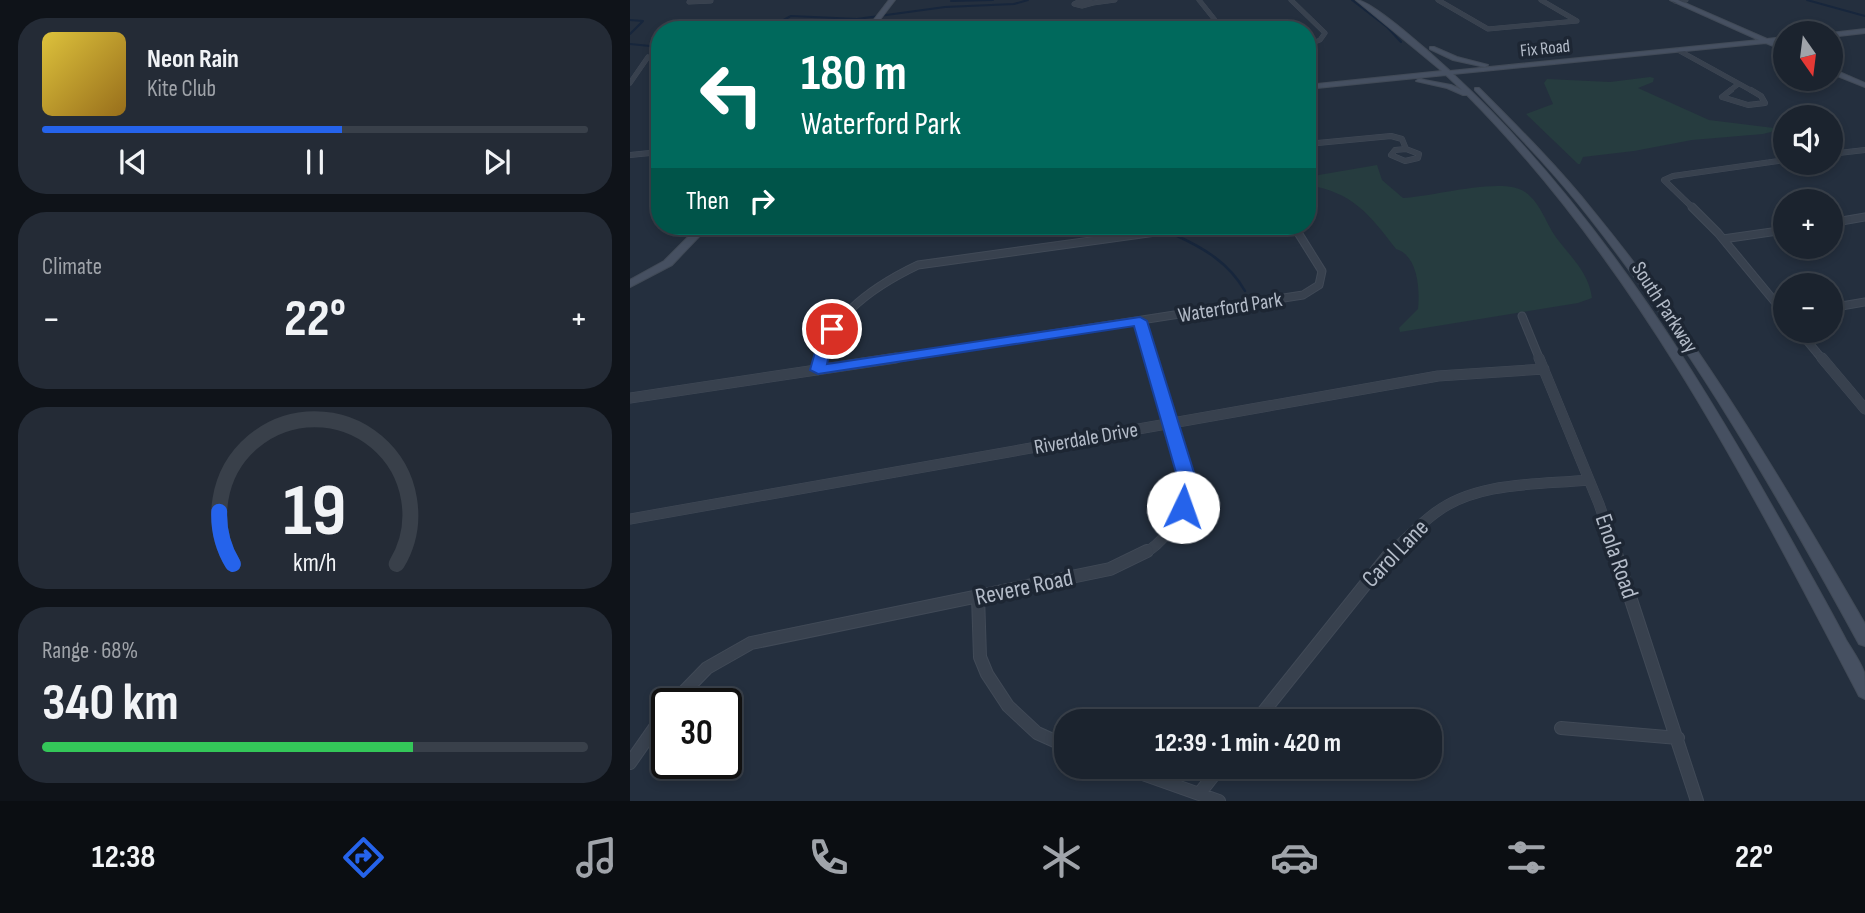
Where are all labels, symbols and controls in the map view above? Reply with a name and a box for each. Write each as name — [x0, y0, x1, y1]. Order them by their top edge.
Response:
north arrow — [1773, 21, 1843, 91]
map controls — [1773, 21, 1843, 343]
street label: Fix Road — [1519, 35, 1571, 62]
text: Neon Rain — [147, 44, 239, 75]
text: 180 m — [801, 45, 907, 104]
icon: left — [686, 49, 777, 140]
text: Kite Club — [147, 75, 216, 103]
text: Waterford Park — [801, 105, 961, 144]
button: sound — [1773, 105, 1843, 175]
icon: previous — [114, 143, 152, 181]
icon: pause — [296, 143, 334, 181]
icon: next — [478, 143, 516, 181]
icon: right — [743, 182, 781, 220]
text: Then — [686, 186, 729, 217]
button: + — [1773, 189, 1843, 259]
text: Climate — [42, 253, 102, 281]
street label: South Parkway — [1626, 257, 1703, 357]
button: − — [1773, 273, 1843, 343]
street label: Waterford Park — [1176, 287, 1284, 328]
text: 22° — [284, 288, 346, 351]
text: − — [42, 297, 61, 342]
text: + — [569, 297, 588, 342]
pin — [802, 299, 862, 359]
icon: arrive — [813, 310, 851, 348]
street label: Riverdale Drive — [1032, 417, 1140, 460]
text: 19 — [283, 468, 347, 556]
position arrow — [1146, 470, 1220, 544]
street label: Enola Road — [1589, 510, 1645, 602]
street label: Carol Lane — [1356, 513, 1435, 593]
text: km/h — [293, 547, 337, 578]
street label: Revere Road — [973, 563, 1076, 612]
text: Range · 68% — [42, 637, 138, 665]
text: 340 km — [42, 672, 179, 735]
speed limit sign: 30 — [651, 688, 742, 779]
text: 12:39 · 1 min · 420 m — [1155, 728, 1341, 759]
icon: directions — [339, 833, 388, 882]
icon: music — [572, 833, 621, 882]
icon: phone — [804, 833, 853, 882]
icon: climate — [1037, 833, 1086, 882]
icon: car — [1270, 833, 1319, 882]
icon: filters — [1502, 833, 1551, 882]
text: 12:38 — [92, 838, 155, 877]
text: 22° — [1735, 838, 1773, 877]

